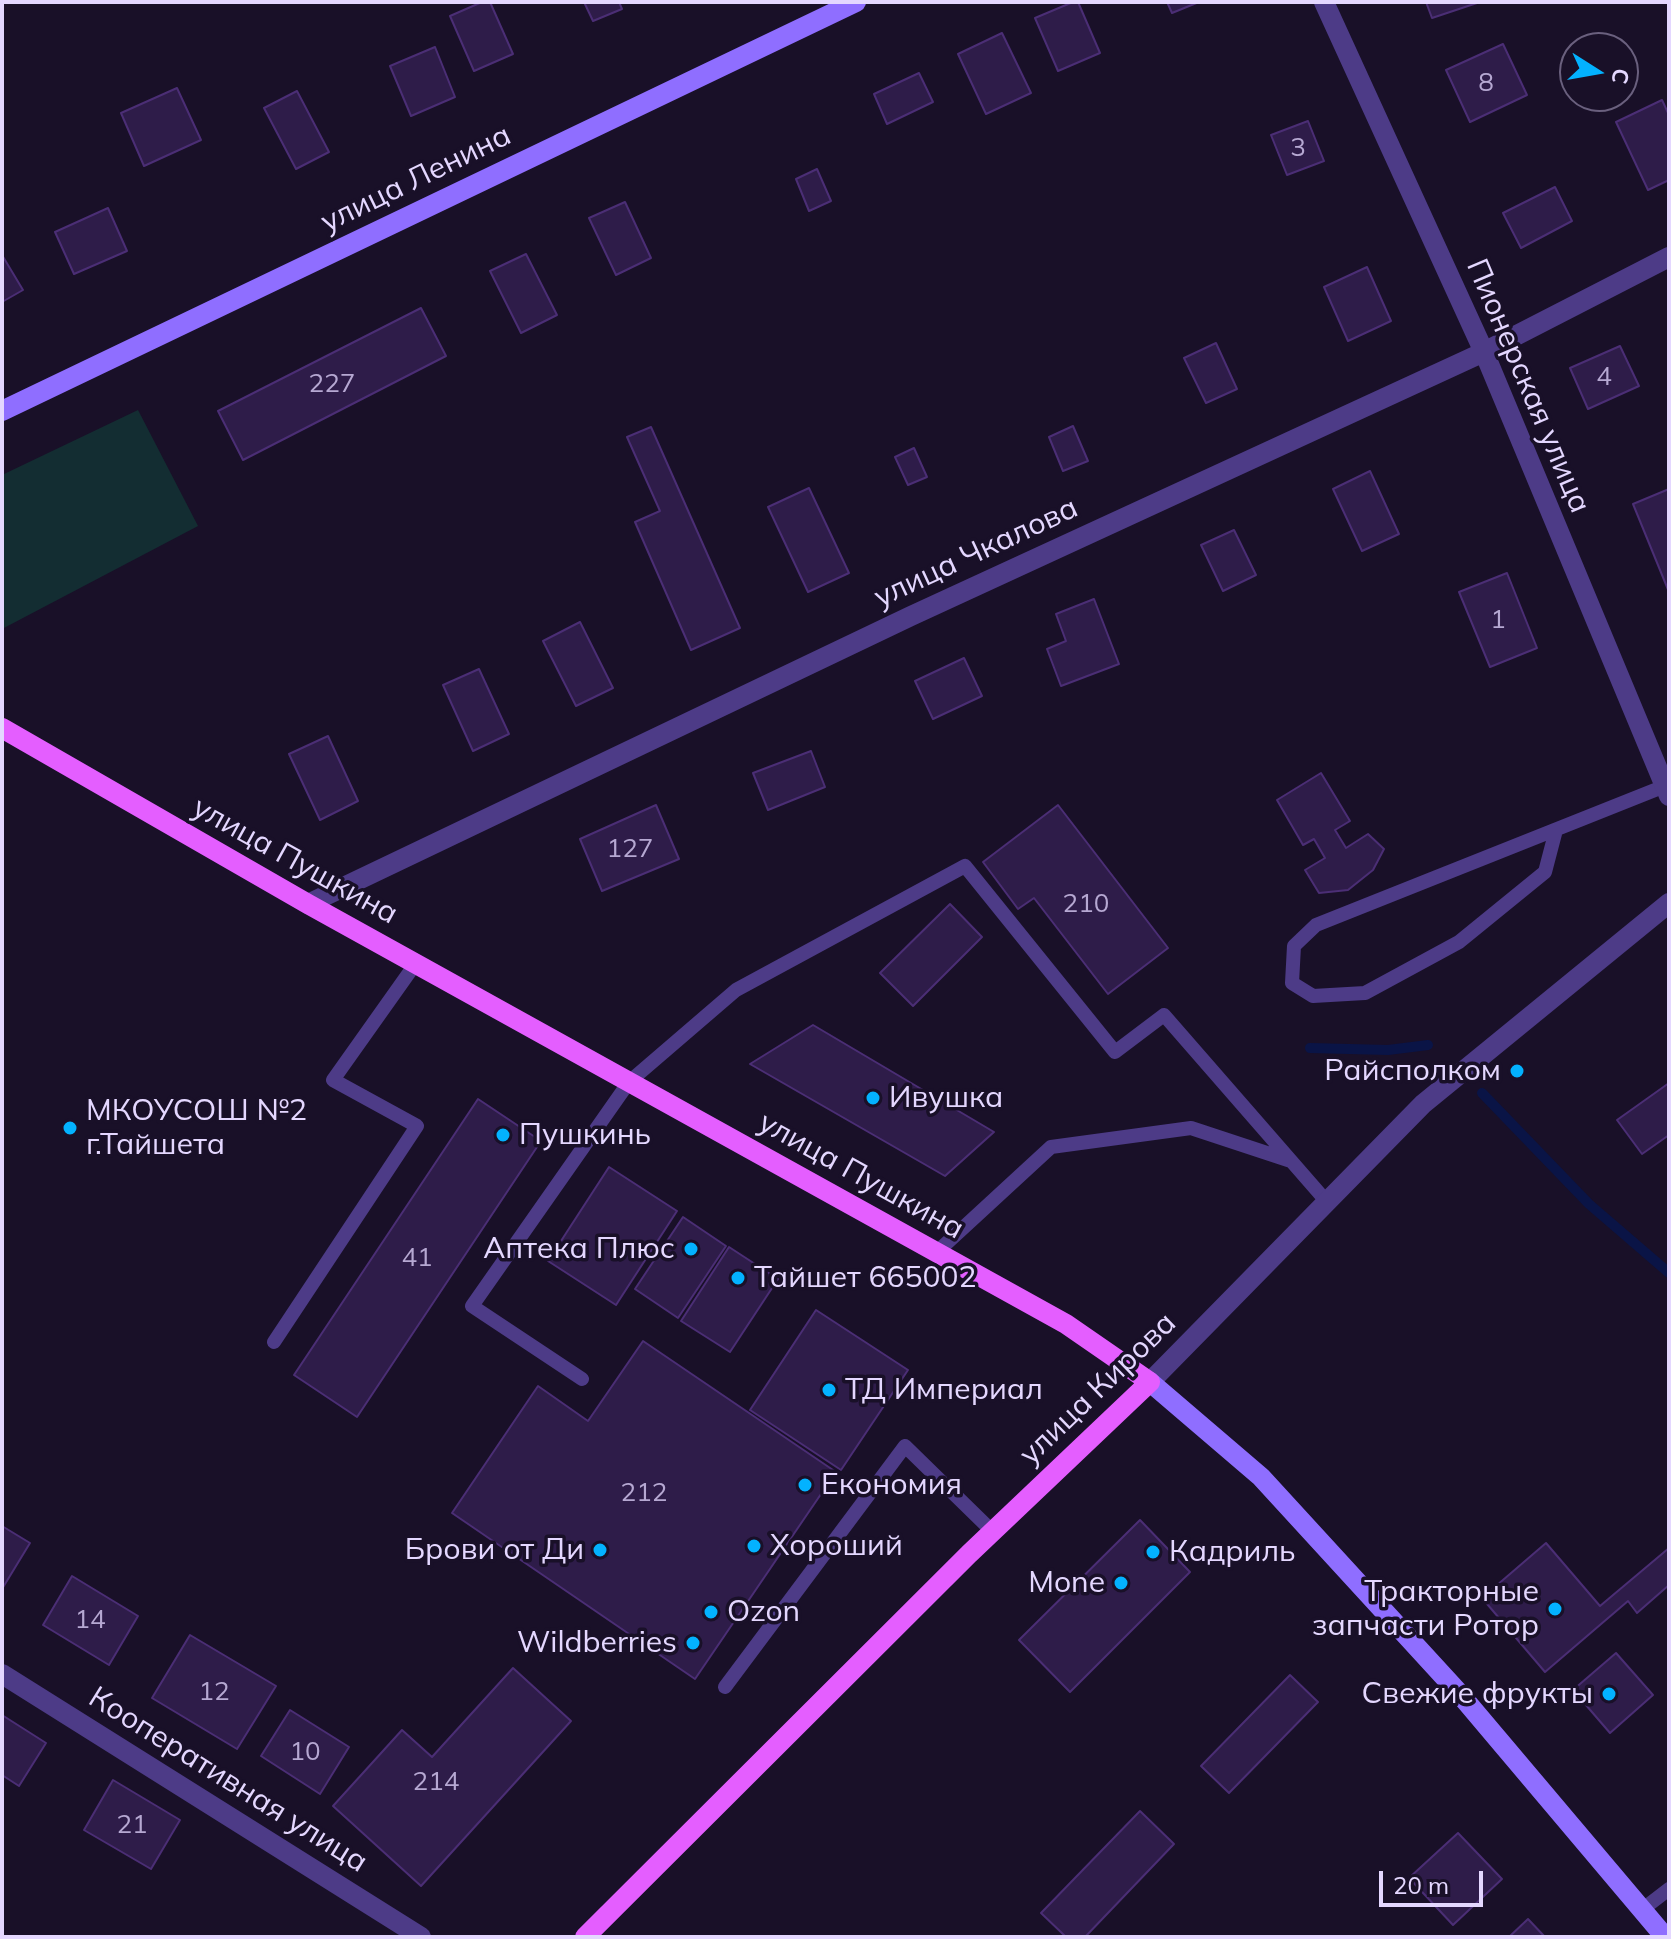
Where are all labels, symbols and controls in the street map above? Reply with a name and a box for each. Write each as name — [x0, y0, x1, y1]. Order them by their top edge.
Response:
north arrow — [1559, 32, 1639, 112]
text: С — [1605, 66, 1636, 86]
house number: 8 — [1478, 67, 1494, 99]
street label: улица Ленина — [315, 118, 517, 240]
house number: 3 — [1290, 132, 1306, 164]
street label: Пионерская улица — [1458, 254, 1598, 518]
house number: 4 — [1596, 361, 1612, 393]
house number: 227 — [309, 368, 355, 400]
street label: улица Чкалова — [868, 490, 1084, 616]
house number: 1 — [1490, 604, 1506, 636]
street label: улица Пушкина — [186, 790, 404, 932]
house number: 127 — [607, 833, 653, 865]
house number: 210 — [1063, 888, 1109, 920]
place label: Райсполком — [1324, 1053, 1501, 1089]
marker: Райсполком — [1508, 1062, 1526, 1080]
place label: Ивушка — [889, 1080, 1003, 1116]
marker: Ивушка — [864, 1089, 882, 1107]
place label: МКОУСОШ №2 г.Тайшета — [86, 1093, 307, 1164]
street label: улица Пушкина — [752, 1105, 970, 1247]
place label: Пушкинь — [519, 1117, 651, 1153]
marker: МКОУСОШ №2 г.Тайшета — [61, 1119, 79, 1137]
marker: Пушкинь — [494, 1126, 512, 1144]
place label: Аптека Плюс — [483, 1231, 675, 1267]
marker: Аптека Плюс — [682, 1240, 700, 1258]
house number: 41 — [401, 1242, 433, 1274]
place label: Тайшет 665002 — [754, 1260, 977, 1296]
marker: Тайшет 665002 — [729, 1269, 747, 1287]
street label: улица Кирова — [1012, 1305, 1184, 1473]
place label: ТД Империал — [845, 1372, 1043, 1408]
marker: ТД Империал — [820, 1381, 838, 1399]
place label: Економия — [821, 1467, 962, 1503]
marker: Економия — [796, 1476, 814, 1494]
house number: 212 — [621, 1477, 667, 1509]
place label: Хороший — [770, 1528, 903, 1564]
place label: Брови от Ди — [405, 1532, 584, 1568]
place label: Кадриль — [1169, 1534, 1295, 1570]
marker: Хороший — [745, 1537, 763, 1555]
marker: Брови от Ди — [591, 1541, 609, 1559]
marker: Кадриль — [1144, 1543, 1162, 1561]
place label: Mone — [1028, 1565, 1105, 1601]
marker: Mone — [1112, 1574, 1130, 1592]
place label: Тракторные запчасти Ротор — [1312, 1574, 1539, 1644]
place label: Ozon — [727, 1594, 800, 1630]
marker: Тракторные запчасти Ротор — [1546, 1600, 1564, 1618]
marker: Ozon — [702, 1603, 720, 1621]
house number: 14 — [74, 1604, 106, 1636]
place label: Wildberries — [517, 1625, 677, 1661]
marker: Wildberries — [684, 1634, 702, 1652]
house number: 12 — [198, 1676, 230, 1708]
place label: Свежие фрукты — [1362, 1676, 1593, 1712]
street label: Кооперативная улица — [82, 1680, 374, 1880]
marker: Свежие фрукты — [1600, 1685, 1618, 1703]
house number: 10 — [289, 1736, 321, 1768]
house number: 214 — [413, 1766, 459, 1798]
house number: 21 — [116, 1809, 148, 1841]
scale bar — [1383, 1855, 1487, 1905]
text: 20 m — [1393, 1870, 1449, 1900]

